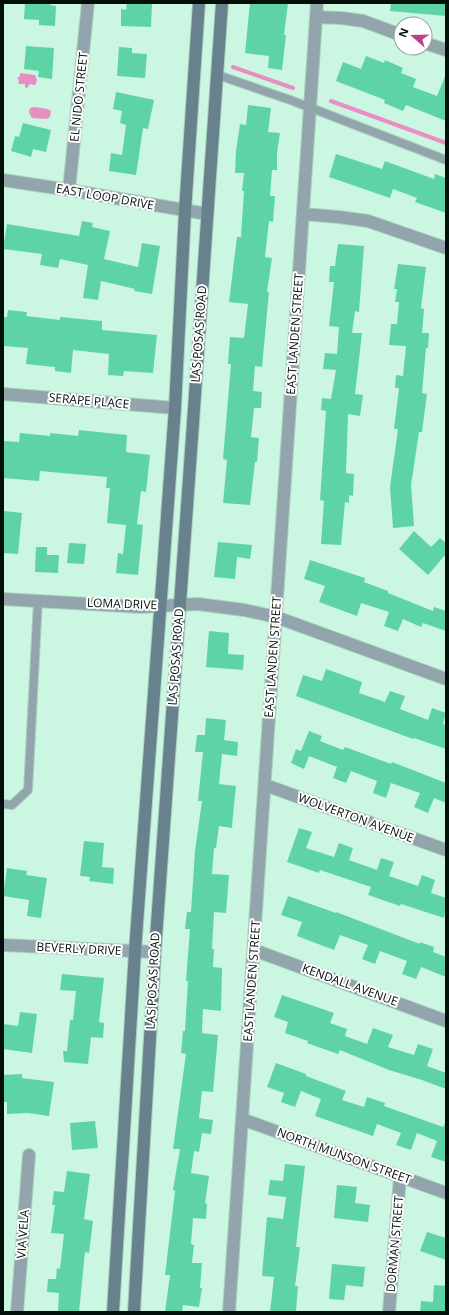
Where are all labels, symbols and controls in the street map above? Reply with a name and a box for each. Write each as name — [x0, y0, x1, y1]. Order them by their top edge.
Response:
north arrow — [393, 16, 433, 56]
text: N — [395, 26, 412, 39]
street label: EL NIDO STREET — [65, 51, 92, 143]
street label: EAST LOOP DRIVE — [55, 180, 155, 213]
street label: EAST LANDEN STREET — [282, 272, 307, 395]
street label: LAS POSAS ROAD — [187, 285, 210, 383]
street label: SERAPE PLACE — [48, 389, 130, 412]
street label: LOMA DRIVE — [87, 594, 157, 613]
street label: EAST LANDEN STREET — [260, 595, 285, 718]
street label: LAS POSAS ROAD — [164, 608, 187, 706]
street label: WOLVERTON AVENUE — [296, 789, 416, 846]
street label: EAST LANDEN STREET — [239, 919, 264, 1042]
street label: LAS POSAS ROAD — [141, 932, 164, 1030]
street label: BEVERLY DRIVE — [36, 938, 122, 959]
street label: KENDALL AVENUE — [300, 959, 400, 1010]
street label: NORTH MUNSON STREET — [275, 1123, 414, 1188]
street label: DORMAN STREET — [382, 1195, 407, 1293]
street label: VIA VELA — [12, 1209, 33, 1259]

